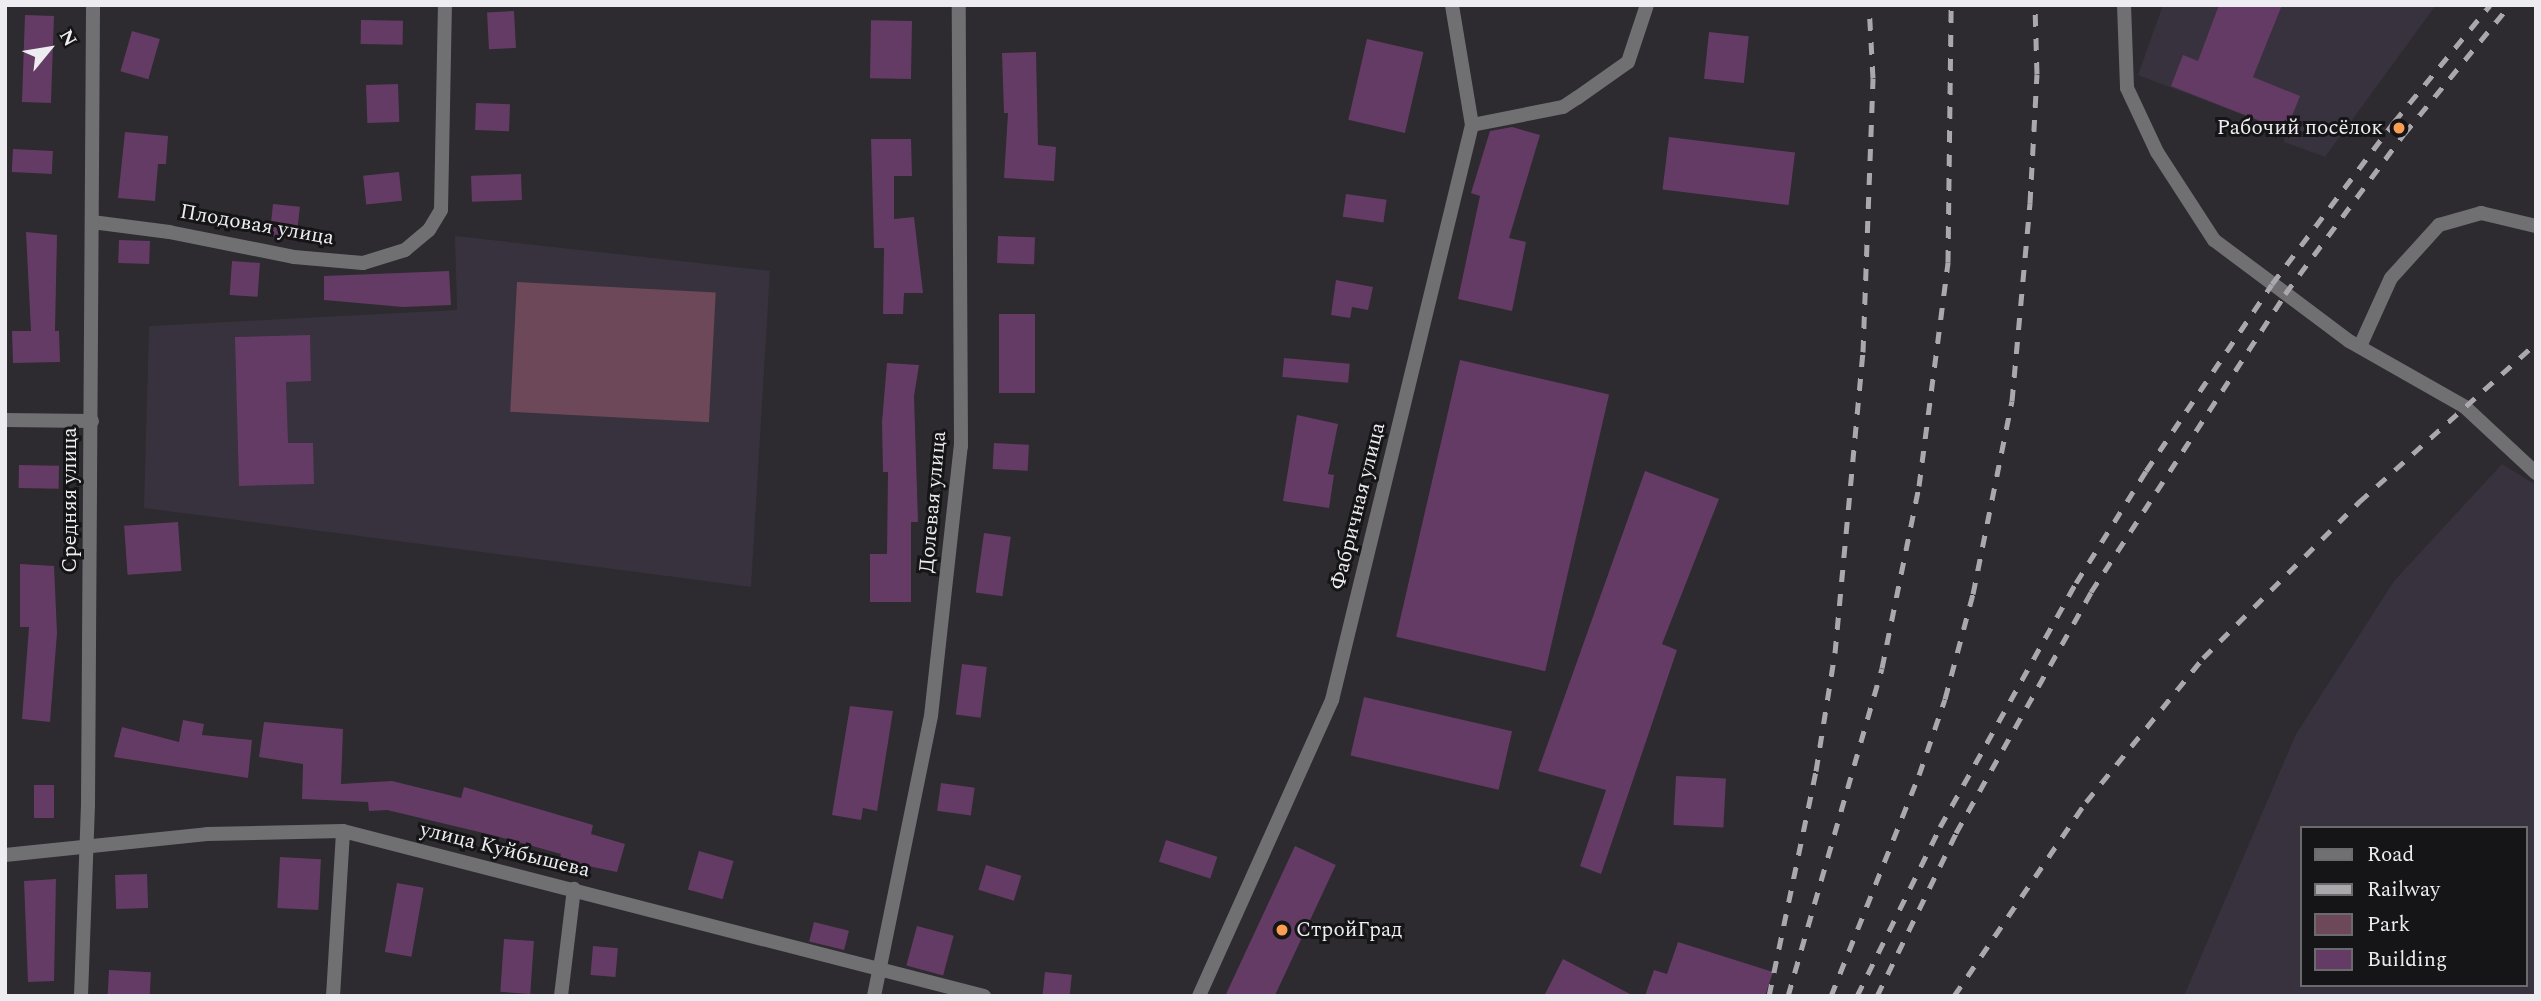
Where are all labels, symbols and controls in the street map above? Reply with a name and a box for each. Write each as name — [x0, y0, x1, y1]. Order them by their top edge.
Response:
north arrow — [14, 14, 84, 84]
text: N — [51, 24, 84, 52]
place label: Рабочий посёлок — [2217, 115, 2383, 141]
marker: Рабочий посёлок — [2389, 118, 2409, 138]
street label: Плодовая улица — [178, 199, 336, 251]
street label: Фабричная улица — [1325, 420, 1391, 592]
street label: Средняя улица — [57, 427, 83, 573]
street label: Долевая улица — [914, 430, 952, 574]
street label: улица Куйбышева — [417, 817, 593, 883]
legend — [2300, 826, 2527, 987]
text: Road — [2367, 839, 2414, 871]
text: Railway — [2367, 874, 2440, 906]
text: Park — [2367, 909, 2410, 941]
place label: СтройГрад — [1296, 917, 1403, 943]
marker: СтройГрад — [1274, 922, 1290, 938]
text: Building — [2367, 944, 2447, 976]

